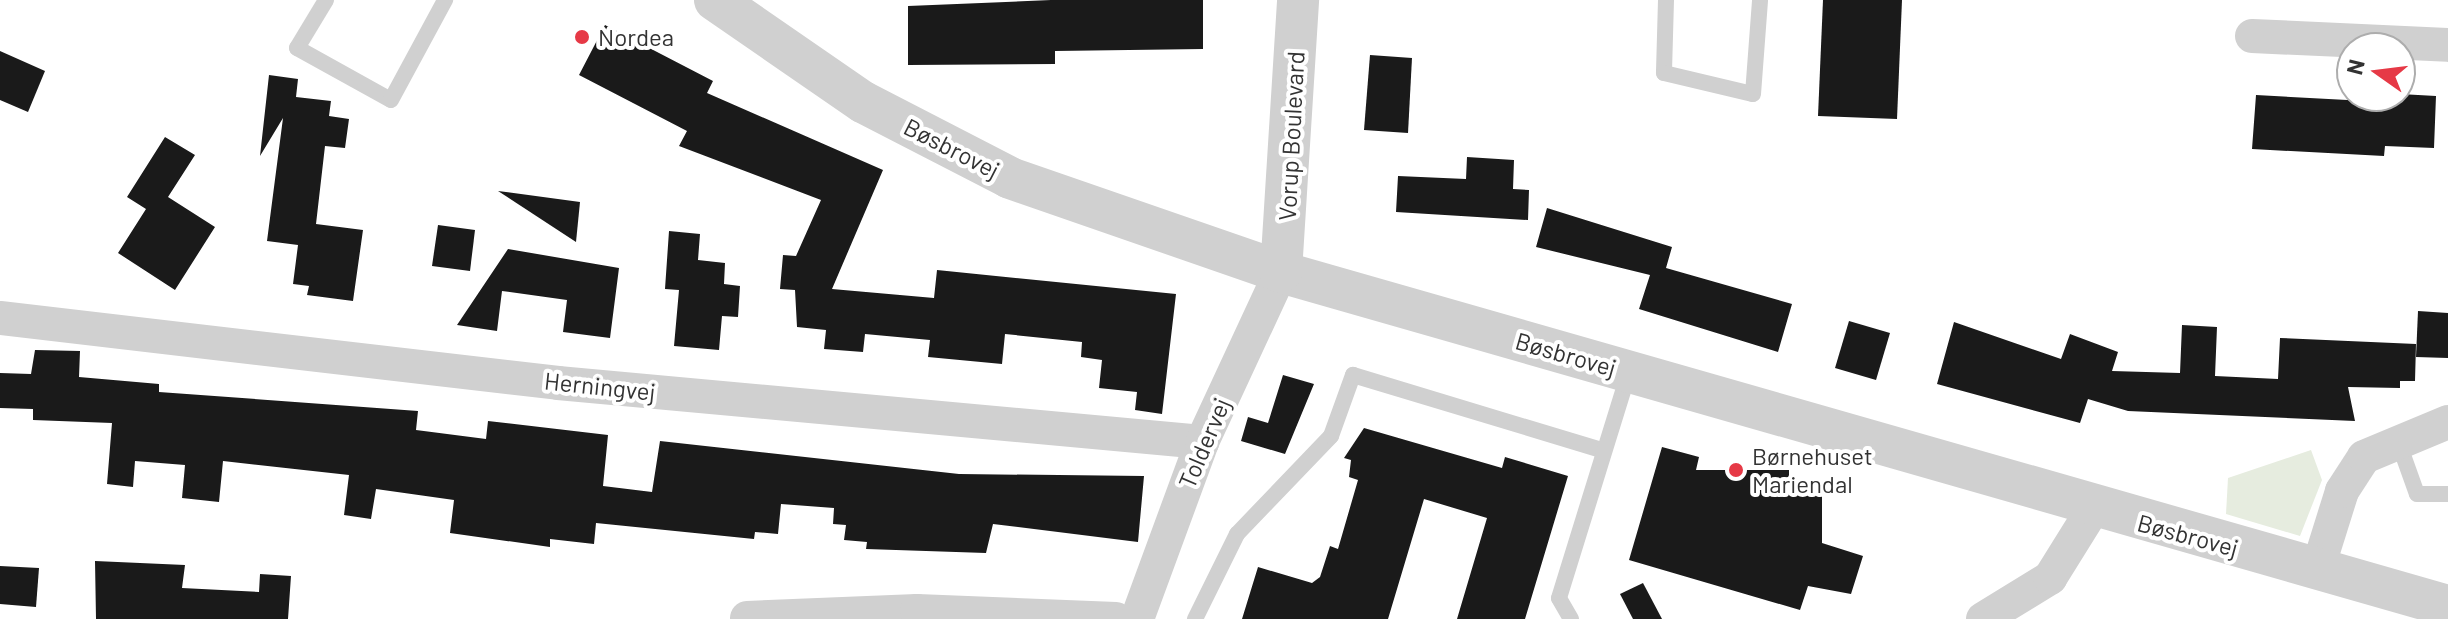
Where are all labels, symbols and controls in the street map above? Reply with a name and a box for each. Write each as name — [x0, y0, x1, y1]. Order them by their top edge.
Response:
place label: Nordea — [598, 23, 674, 51]
marker: Nordea — [573, 28, 591, 46]
north arrow — [2336, 32, 2416, 112]
street label: Vorup Boulevard — [1272, 50, 1310, 222]
text: N — [2340, 56, 2369, 77]
street label: Bøsbrovej — [899, 112, 1005, 184]
street label: Bøsbrovej — [1512, 326, 1620, 382]
street label: Herningvej — [543, 366, 657, 406]
street label: Toldervej — [1172, 393, 1236, 493]
place label: Børnehuset Mariendal — [1752, 442, 1873, 498]
marker: Børnehuset Mariendal — [1727, 461, 1745, 479]
street label: Bøsbrovej — [2134, 508, 2242, 562]

